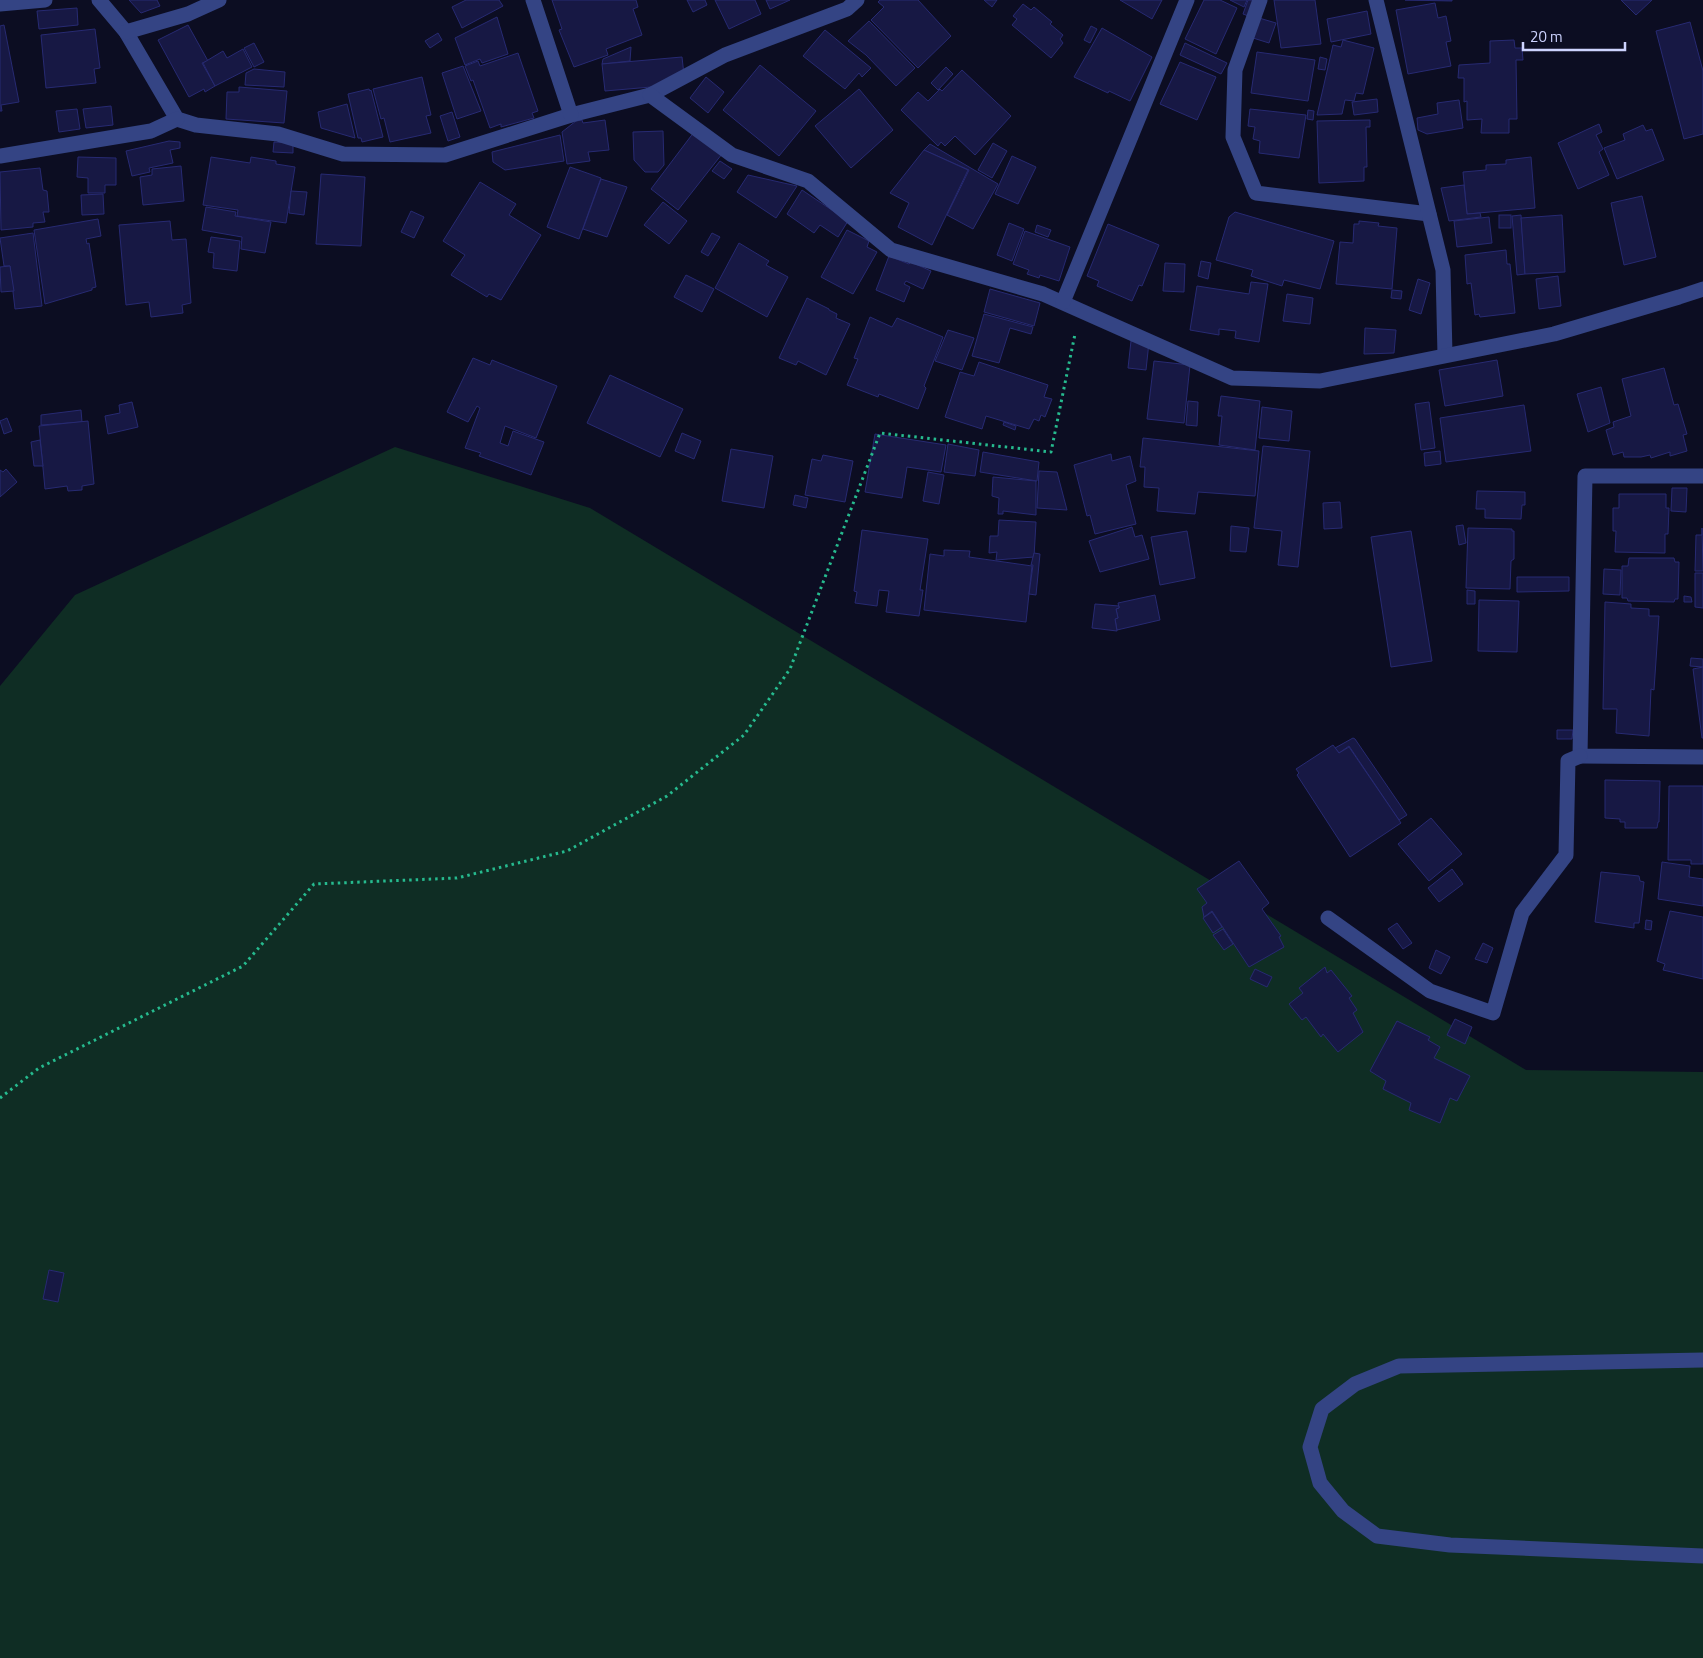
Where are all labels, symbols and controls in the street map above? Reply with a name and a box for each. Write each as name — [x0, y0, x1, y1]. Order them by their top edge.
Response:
scale bar — [1523, 20, 1626, 52]
text: 20 m — [1530, 25, 1563, 48]

